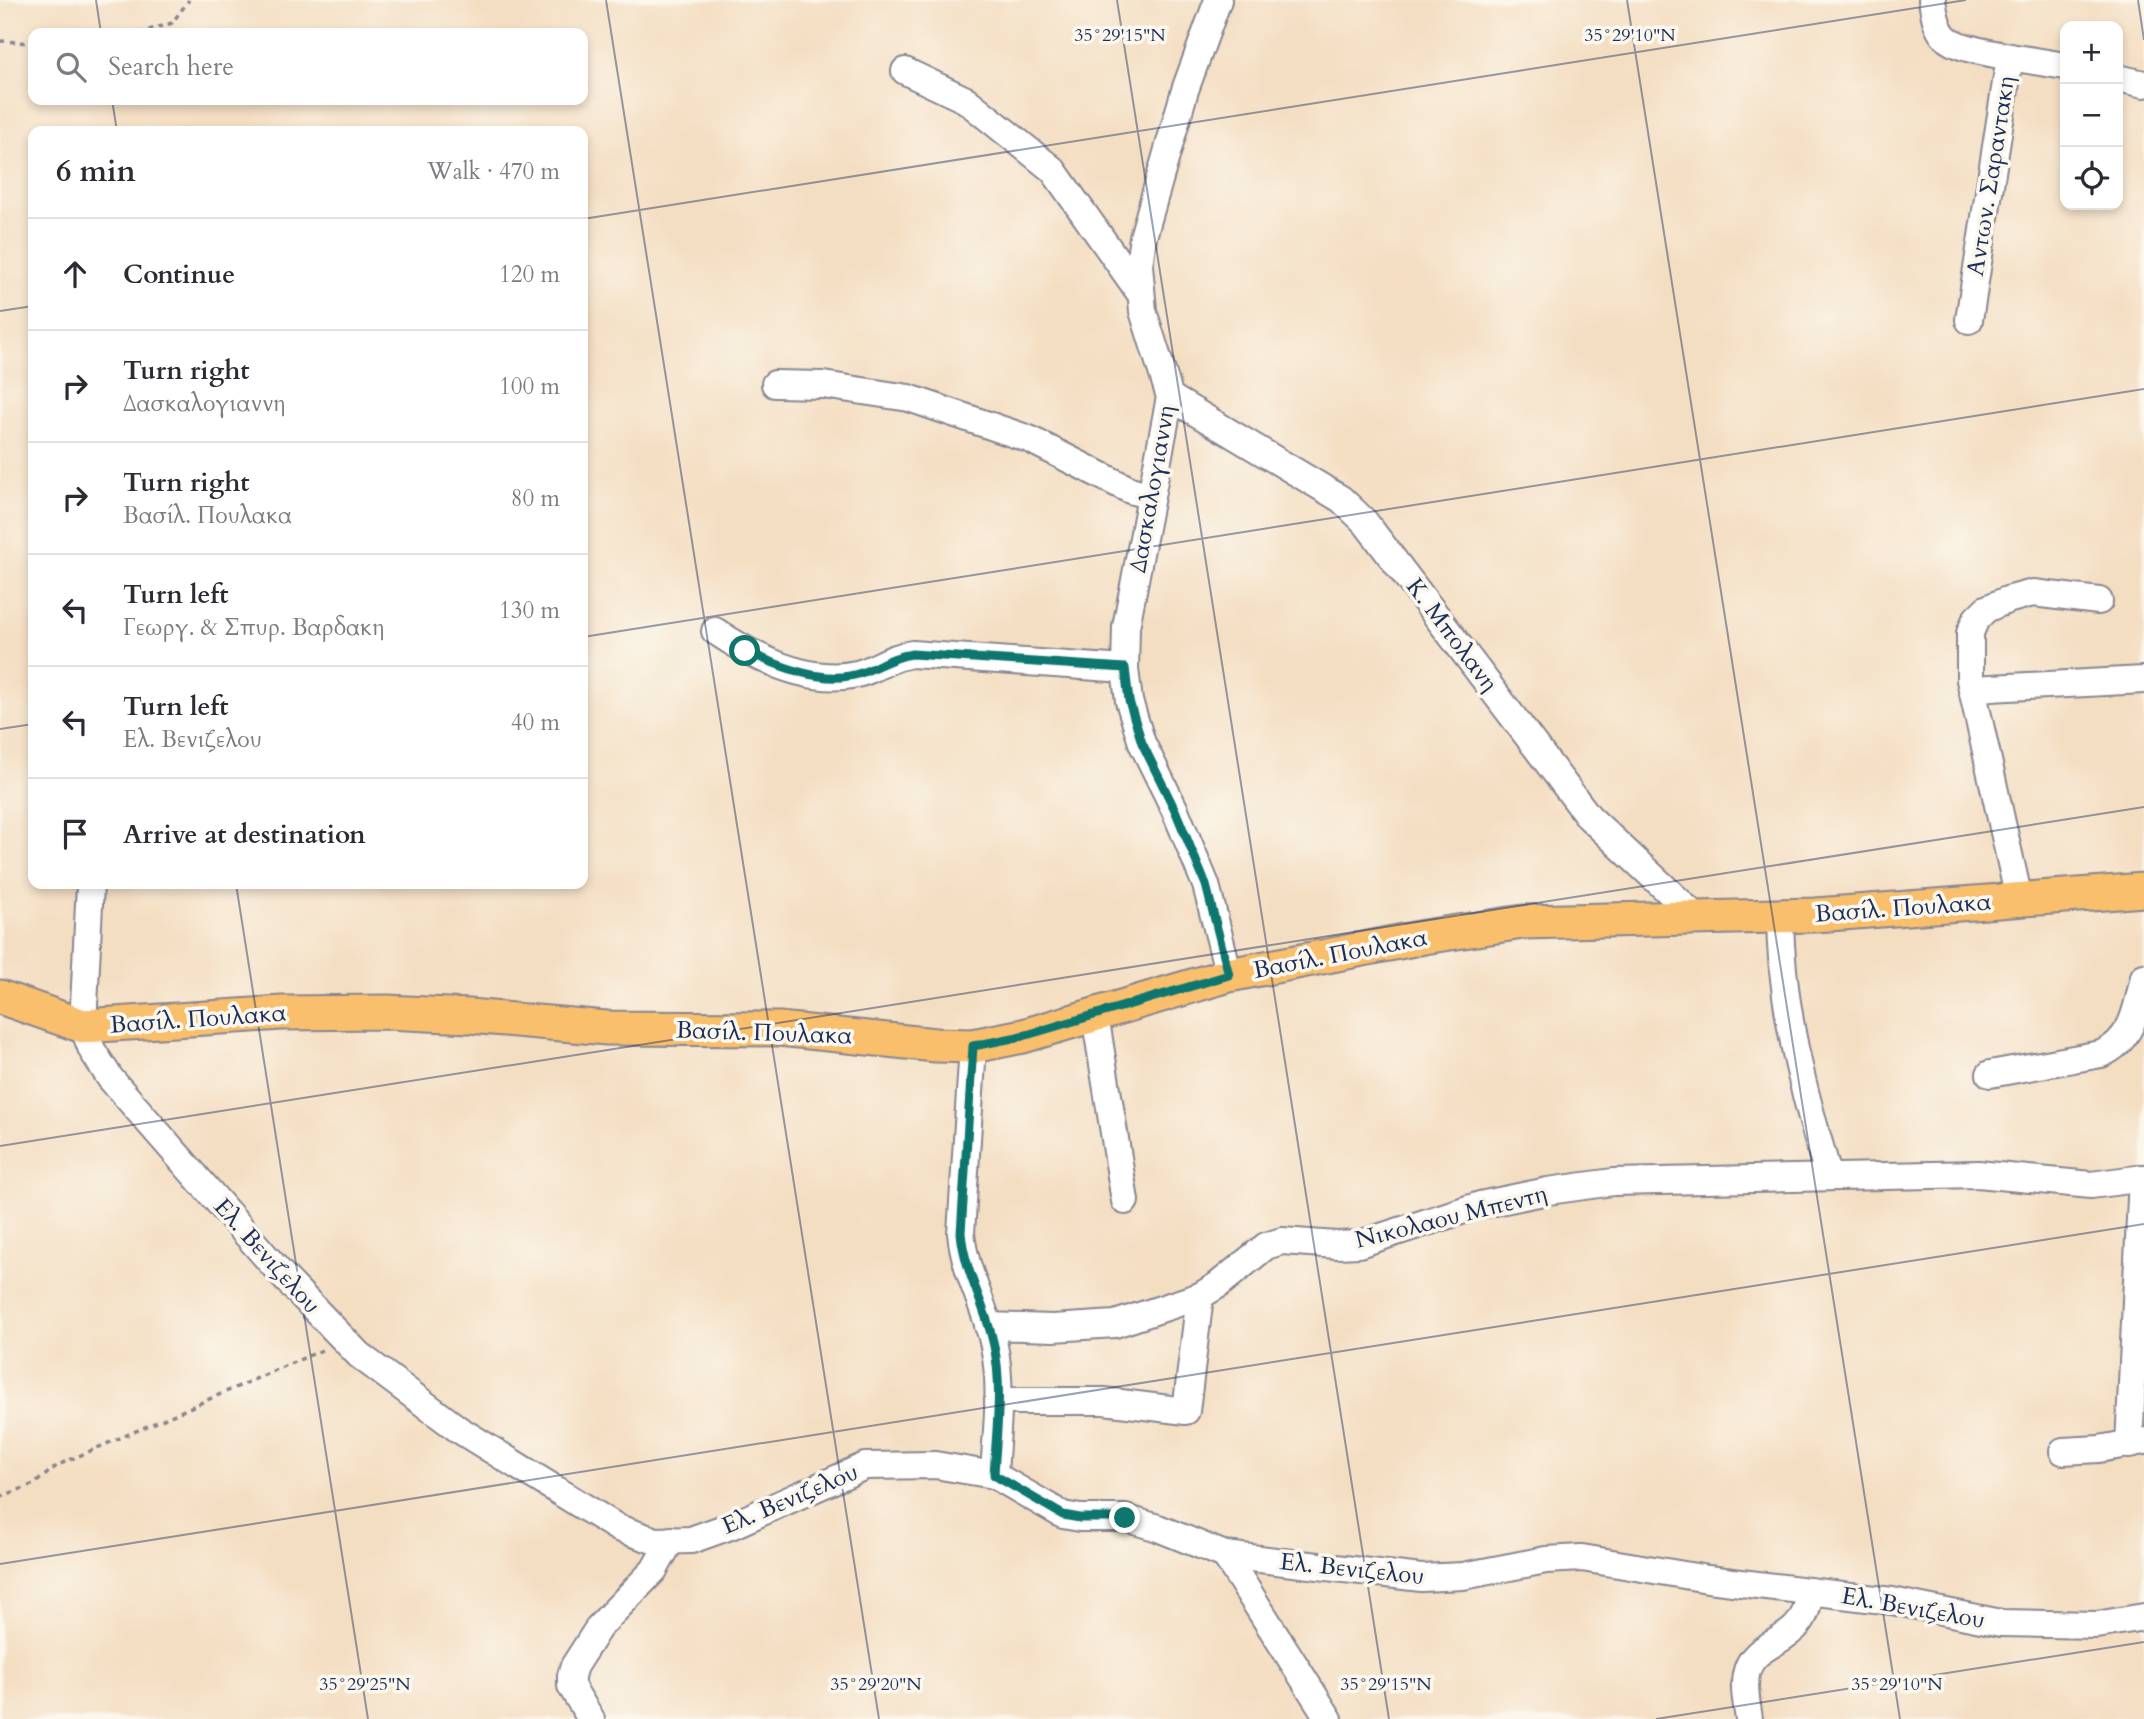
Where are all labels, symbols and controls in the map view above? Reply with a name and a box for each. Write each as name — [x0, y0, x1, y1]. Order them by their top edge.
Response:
map controls — [2060, 21, 2123, 210]
button: + — [2060, 21, 2123, 84]
text: 35°29'15"N — [1074, 23, 1166, 48]
text: 35°29'10"N — [1584, 23, 1676, 48]
search box — [28, 28, 588, 105]
icon: search — [52, 48, 90, 86]
text: Search here — [108, 49, 234, 84]
street label: Αντων. Σαραντακη — [1959, 74, 2023, 278]
button: − — [2060, 84, 2123, 147]
button: locate — [2060, 147, 2123, 210]
text: 6 min — [56, 151, 136, 192]
text: Walk · 470 m — [427, 156, 560, 187]
icon: ahead — [56, 255, 94, 293]
text: Continue — [123, 257, 235, 292]
text: 120 m — [499, 259, 560, 290]
text: Turn right — [123, 353, 250, 388]
icon: right — [56, 367, 94, 405]
text: 100 m — [499, 371, 560, 402]
text: Δασκαλογιαννη — [123, 388, 285, 419]
street label: Δασκαλογιαννη — [1121, 403, 1183, 575]
text: Turn right — [123, 465, 250, 500]
icon: right — [56, 479, 94, 517]
text: 80 m — [511, 483, 560, 514]
text: Βασίλ. Πουλακα — [123, 500, 292, 531]
street label: Κ. Μπολανη — [1398, 571, 1506, 699]
text: Turn left — [123, 577, 228, 612]
icon: left — [56, 591, 94, 629]
text: 130 m — [499, 595, 560, 626]
text: Γεωργ. & Σπυρ. Βαρδακη — [123, 612, 384, 643]
route start — [729, 635, 760, 666]
text: Turn left — [123, 689, 228, 724]
icon: left — [56, 703, 94, 741]
text: 40 m — [511, 707, 560, 738]
text: Ελ. Βενιζελου — [123, 724, 262, 755]
icon: arrive — [56, 815, 94, 853]
text: Arrive at destination — [123, 817, 366, 852]
street label: Βασίλ. Πουλακα — [1814, 885, 1993, 931]
street label: Βασίλ. Πουλακα — [1250, 921, 1430, 987]
street label: Βασίλ. Πουλακα — [109, 996, 288, 1042]
street label: Βασίλ. Πουλακα — [675, 1013, 853, 1053]
street label: Νικολαου Μπεντη — [1352, 1177, 1550, 1257]
street label: Ελ. Βενιζελου — [206, 1191, 328, 1321]
street label: Ελ. Βενιζελου — [717, 1456, 863, 1542]
route end — [1109, 1502, 1140, 1533]
street label: Ελ. Βενιζελου — [1278, 1545, 1426, 1593]
street label: Ελ. Βενιζελου — [1839, 1579, 1987, 1637]
text: 35°29'25"N — [319, 1672, 411, 1697]
text: 35°29'20"N — [830, 1672, 922, 1697]
text: 35°29'15"N — [1340, 1672, 1432, 1697]
text: 35°29'10"N — [1851, 1672, 1943, 1697]

